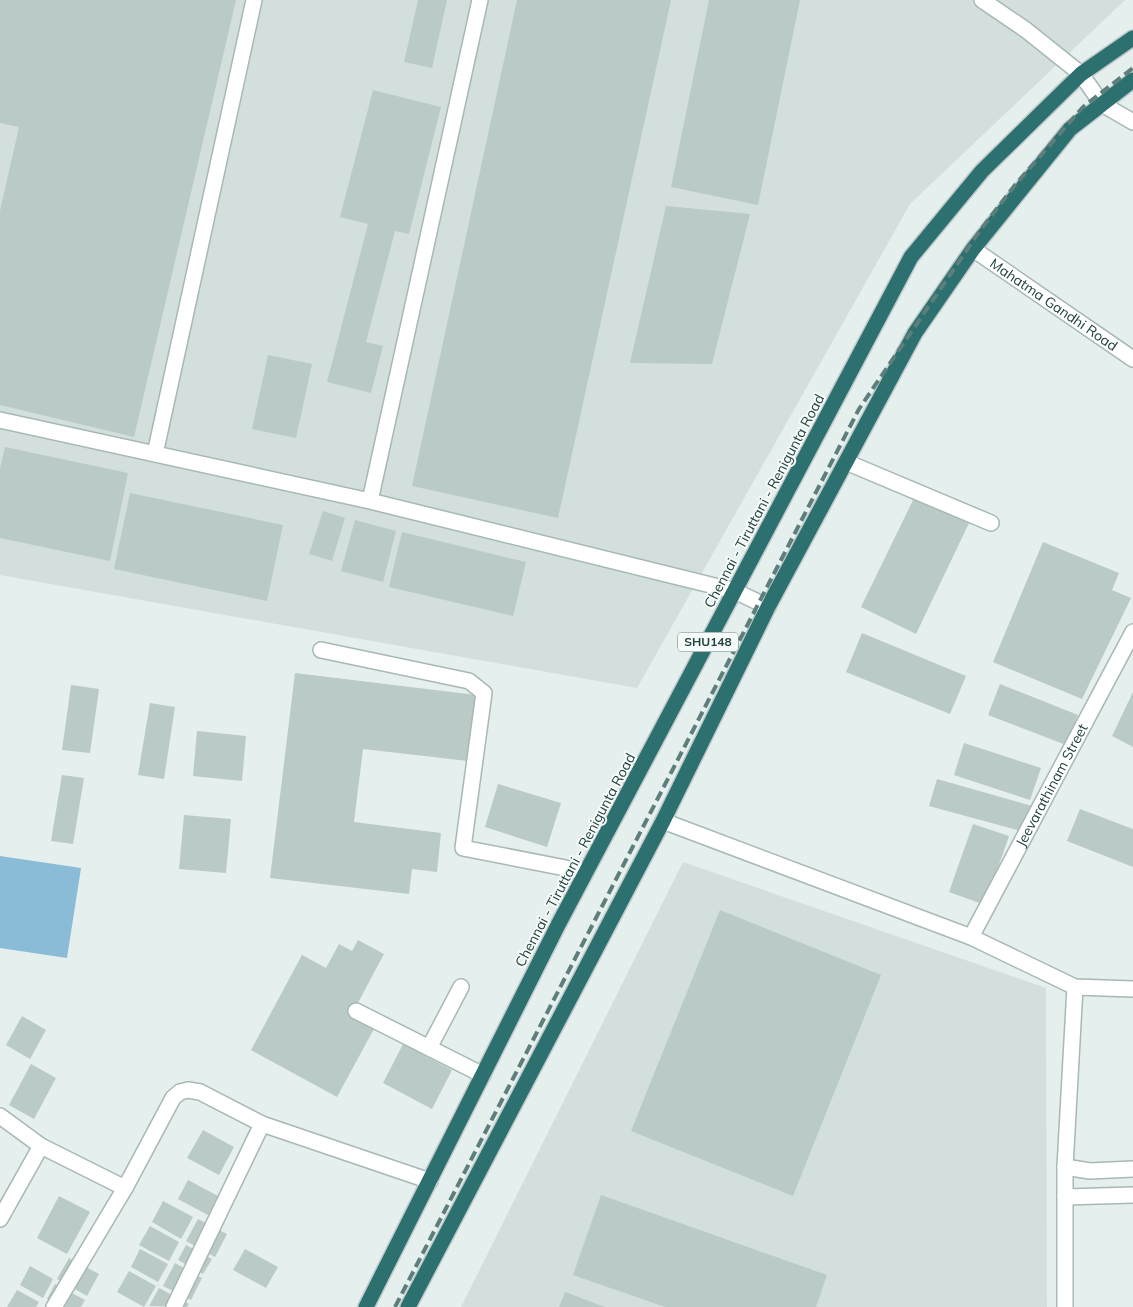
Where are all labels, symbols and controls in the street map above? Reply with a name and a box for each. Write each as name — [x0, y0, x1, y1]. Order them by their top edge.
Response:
street label: Mahatma Gandhi Road — [986, 254, 1121, 355]
street label: Chennai - Tiruttani - Renigunta Road — [700, 391, 828, 611]
road number: SHU148 — [678, 632, 738, 652]
street label: Jeevarathinam Street — [1012, 720, 1092, 850]
street label: Chennai - Tiruttani - Renigunta Road — [511, 750, 639, 970]

